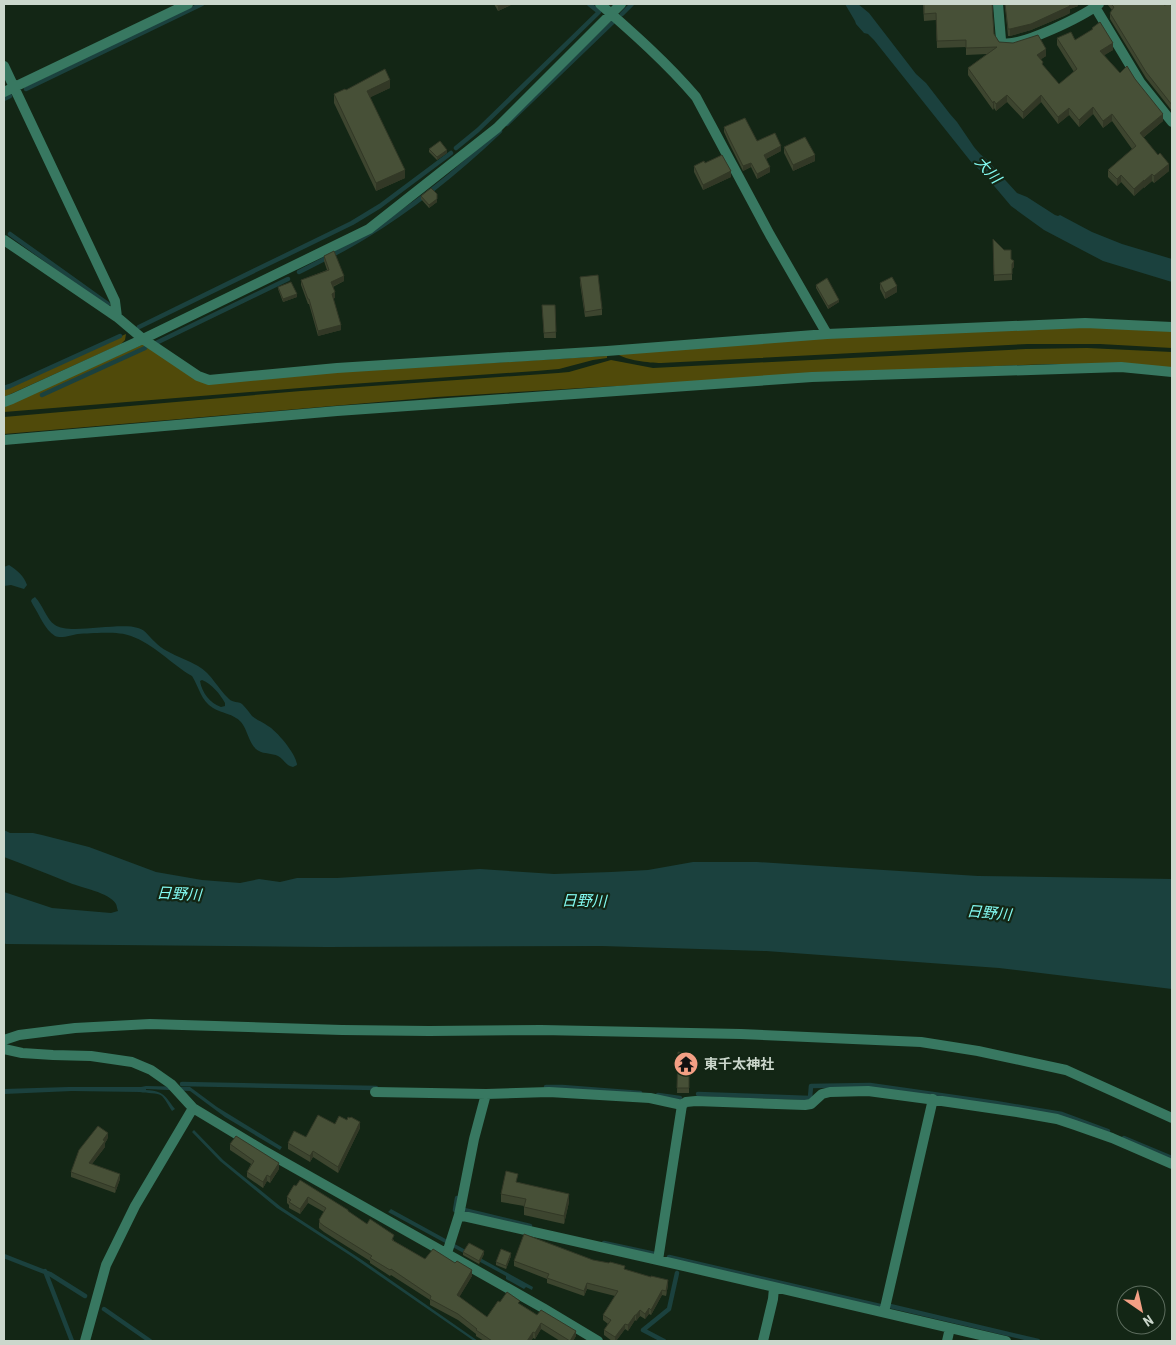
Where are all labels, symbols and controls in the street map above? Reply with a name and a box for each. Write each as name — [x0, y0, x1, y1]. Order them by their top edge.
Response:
water label: 大川 — [971, 153, 1006, 189]
water label: 日野川 — [156, 884, 204, 904]
water label: 日野川 — [561, 892, 609, 910]
water label: 日野川 — [966, 902, 1014, 924]
temple icon: 東千太神社 — [673, 1051, 699, 1077]
place label: 東千太神社 — [704, 1056, 774, 1072]
north arrow — [1116, 1285, 1166, 1335]
text: N — [1140, 1312, 1156, 1330]

